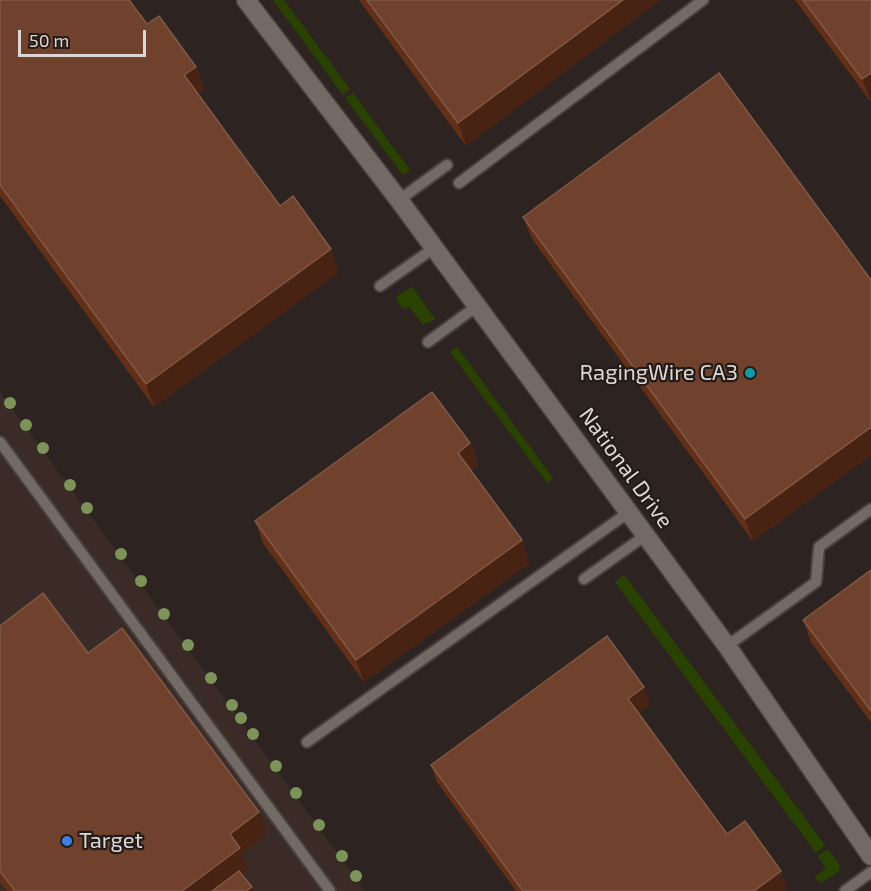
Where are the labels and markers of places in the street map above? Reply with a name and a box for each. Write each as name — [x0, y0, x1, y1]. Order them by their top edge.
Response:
place label: RagingWire CA3 — [580, 360, 738, 386]
marker: RagingWire CA3 — [743, 366, 757, 380]
place label: Target — [79, 828, 143, 854]
marker: Target — [60, 834, 74, 848]

